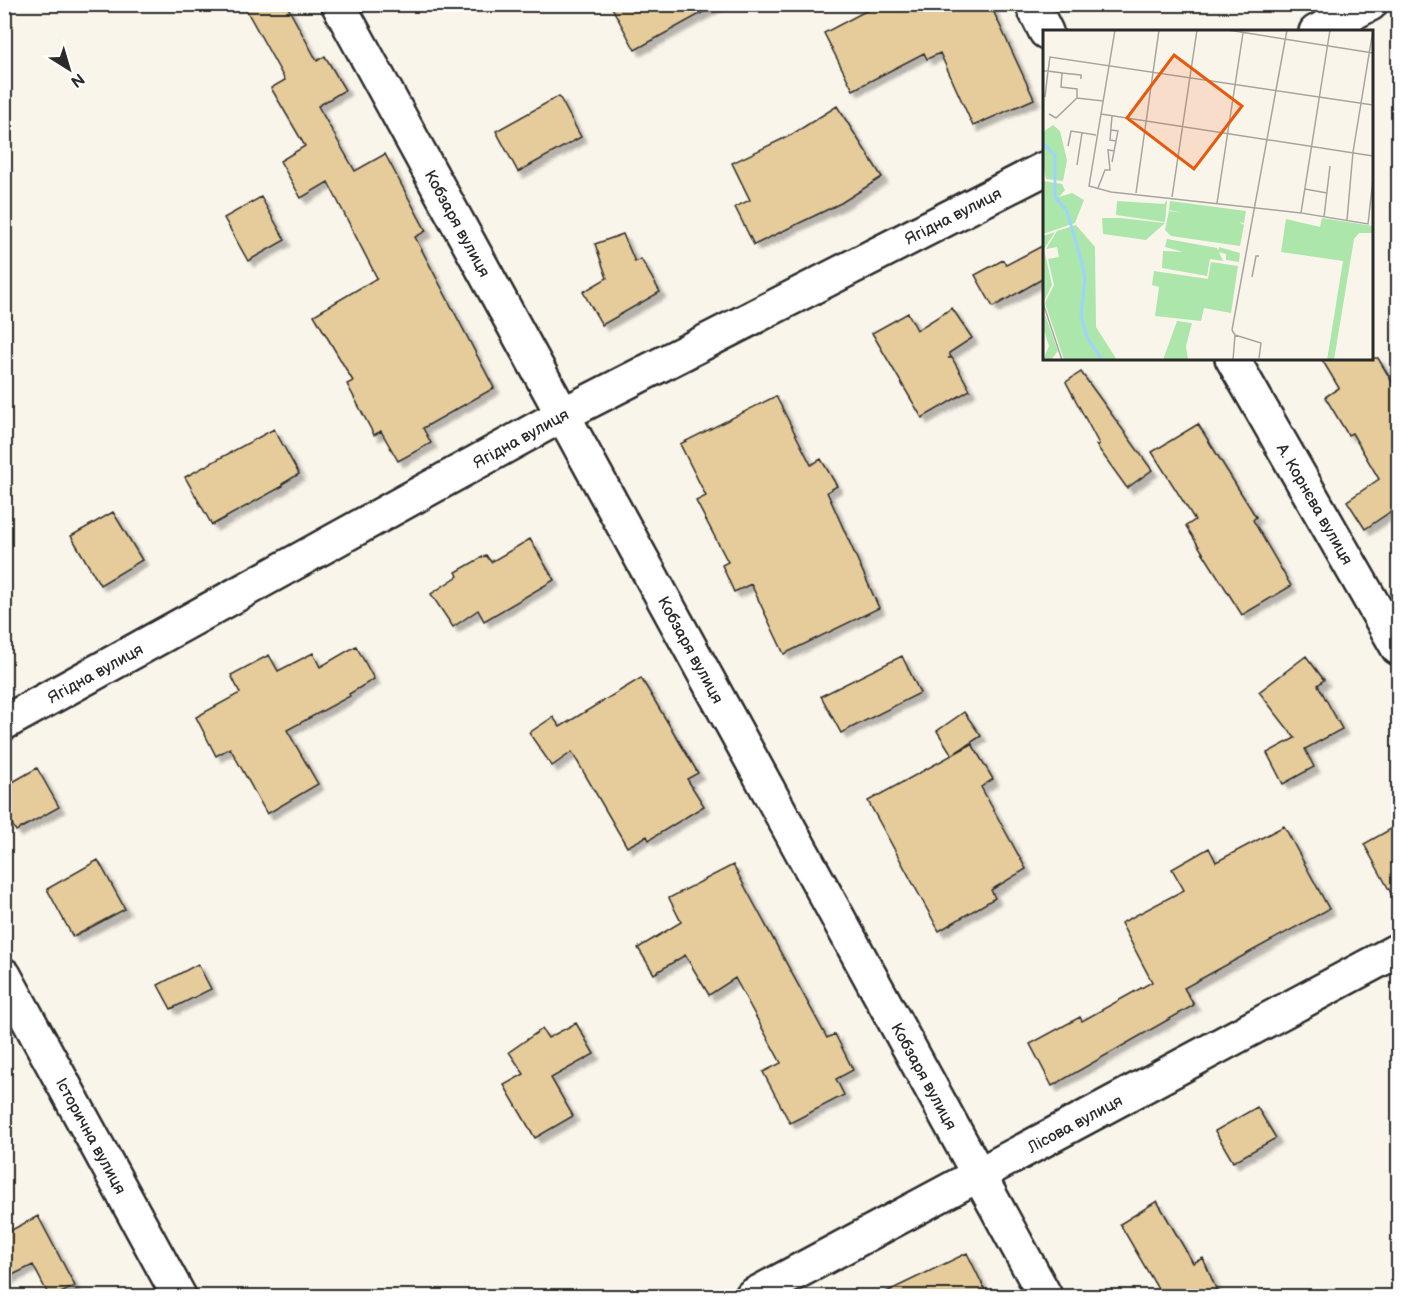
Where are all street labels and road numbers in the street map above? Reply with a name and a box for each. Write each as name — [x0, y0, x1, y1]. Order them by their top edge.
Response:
street label: Кобзаря вулиця — [420, 167, 494, 281]
street label: Ягідна вулиця — [902, 184, 1005, 250]
street label: Ягідна вулиця — [470, 405, 572, 473]
street label: А. Корнєва вулиця — [1271, 440, 1356, 569]
street label: Кобзаря вулиця — [653, 594, 727, 707]
street label: Ягідна вулиця — [45, 640, 147, 708]
street label: Кобзаря вулиця — [886, 1020, 960, 1134]
street label: Історична вулиця — [51, 1075, 130, 1198]
street label: Лісова вулиця — [1024, 1091, 1126, 1158]

